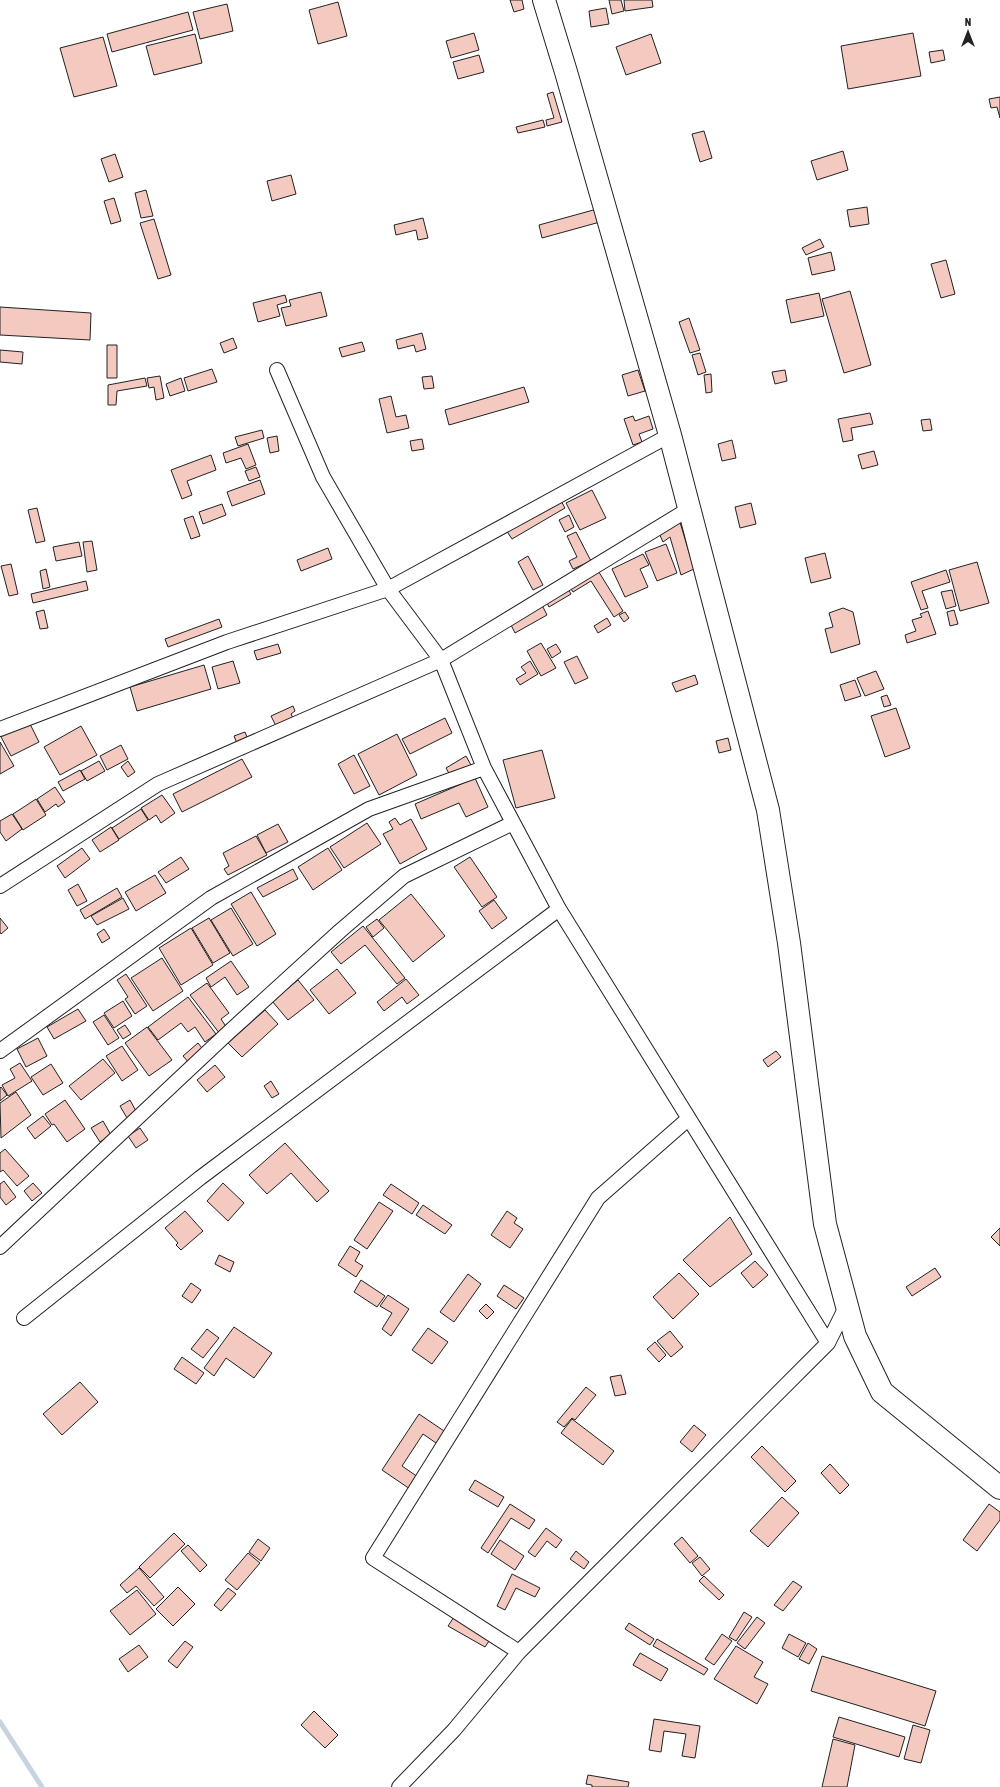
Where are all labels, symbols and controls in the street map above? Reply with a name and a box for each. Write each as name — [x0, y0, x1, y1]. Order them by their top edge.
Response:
north arrow — [948, 12, 988, 52]
text: N — [965, 16, 971, 28]

